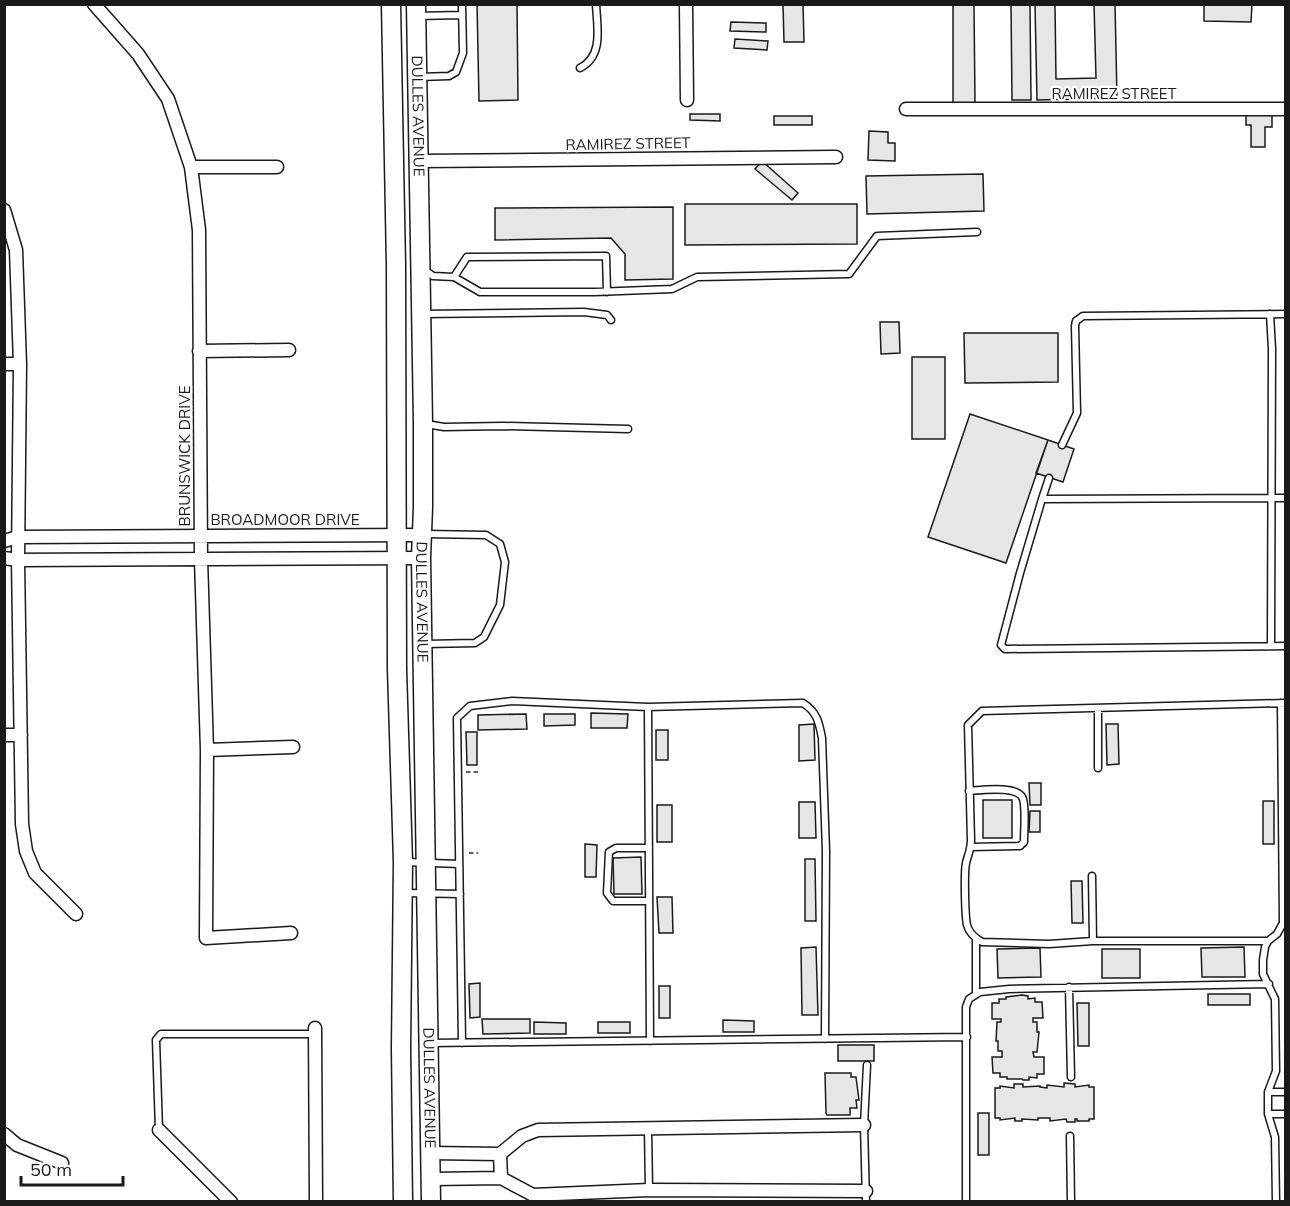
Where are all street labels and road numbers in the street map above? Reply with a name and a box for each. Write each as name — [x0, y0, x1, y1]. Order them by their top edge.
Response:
street label: DULLES AVENUE — [408, 55, 429, 177]
street label: RAMIREZ STREET — [1051, 84, 1177, 103]
street label: RAMIREZ STREET — [565, 133, 691, 154]
street label: BRUNSWICK DRIVE — [175, 385, 194, 526]
street label: BROADMOOR DRIVE — [210, 510, 360, 529]
street label: DULLES AVENUE — [412, 541, 433, 663]
street label: DULLES AVENUE — [419, 1027, 440, 1149]

